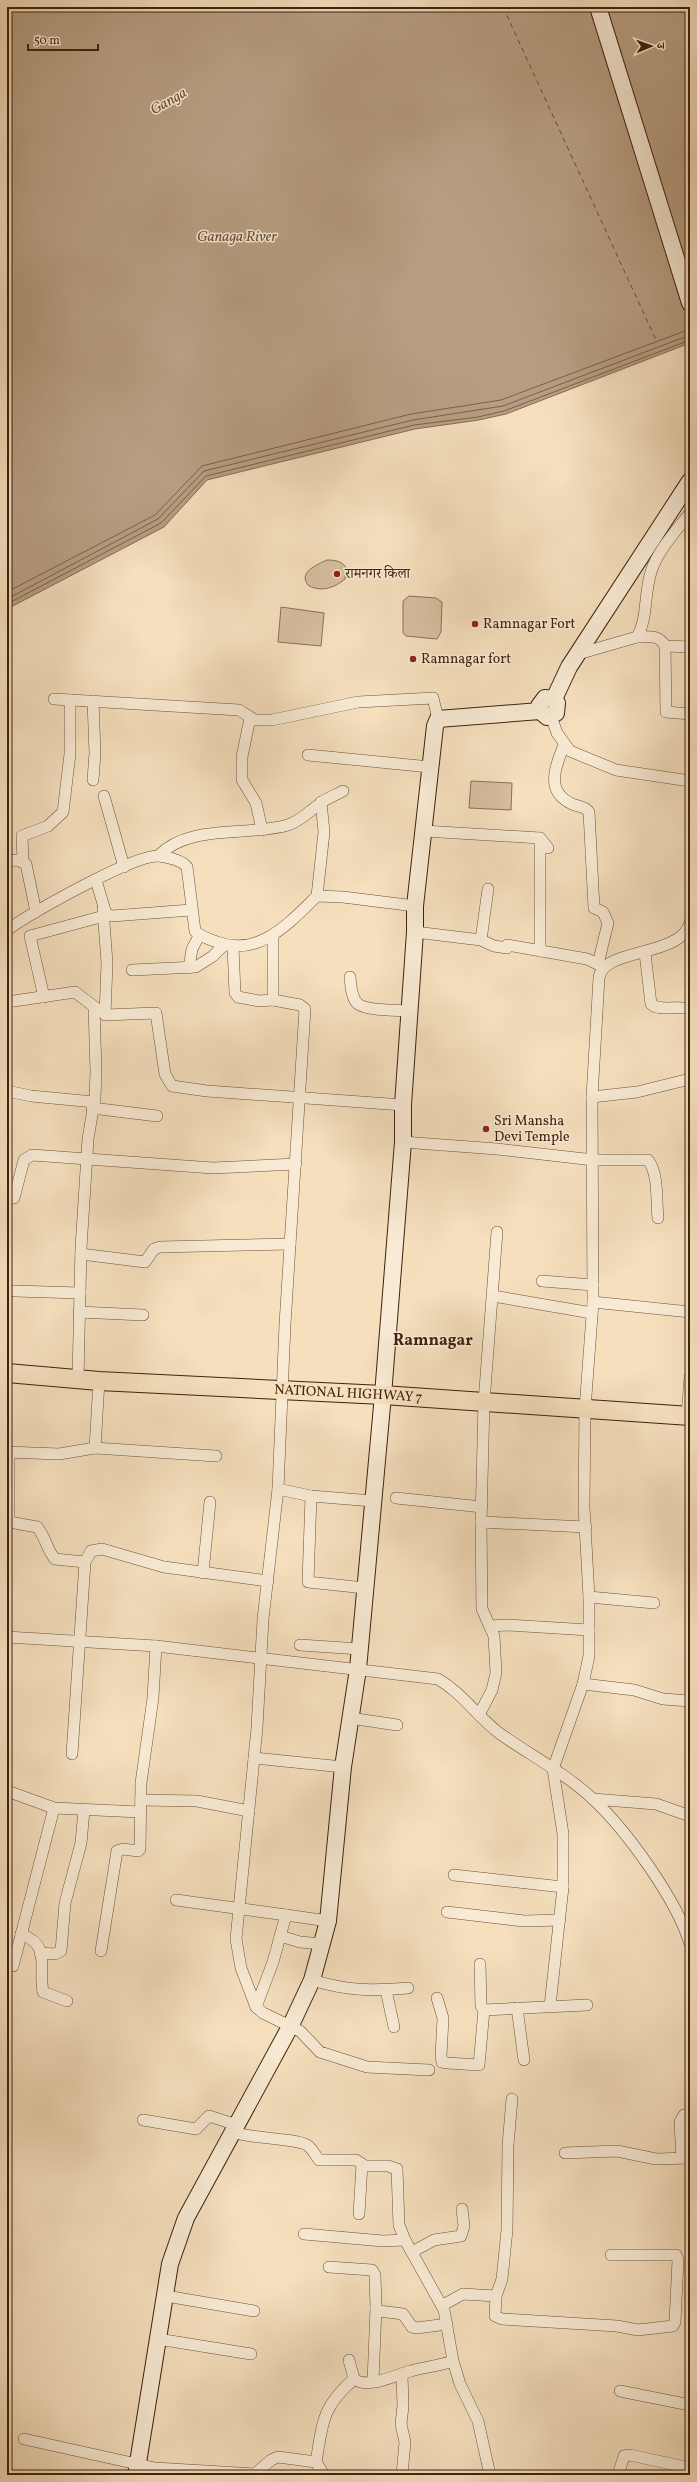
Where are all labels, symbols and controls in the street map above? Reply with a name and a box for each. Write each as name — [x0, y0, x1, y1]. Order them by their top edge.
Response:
scale bar — [28, 26, 98, 52]
north arrow — [631, 26, 671, 66]
text: 50 m — [34, 33, 60, 49]
text: उ — [652, 42, 667, 50]
water label: Ganga — [147, 83, 191, 121]
water label: Ganaga River — [197, 227, 277, 248]
place label: रामनगर किला — [344, 565, 411, 584]
marker: रामनगर किला — [332, 569, 342, 579]
place label: Ramnagar Fort — [483, 615, 576, 634]
marker: Ramnagar Fort — [470, 619, 480, 629]
place label: Ramnagar fort — [421, 650, 511, 669]
marker: Ramnagar fort — [408, 654, 418, 664]
place label: Sri Mansha Devi Temple — [494, 1112, 570, 1147]
marker: Sri Mansha Devi Temple — [481, 1124, 491, 1134]
district label: Ramnagar — [393, 1330, 473, 1352]
street label: NATIONAL HIGHWAY 7 — [274, 1380, 423, 1407]

